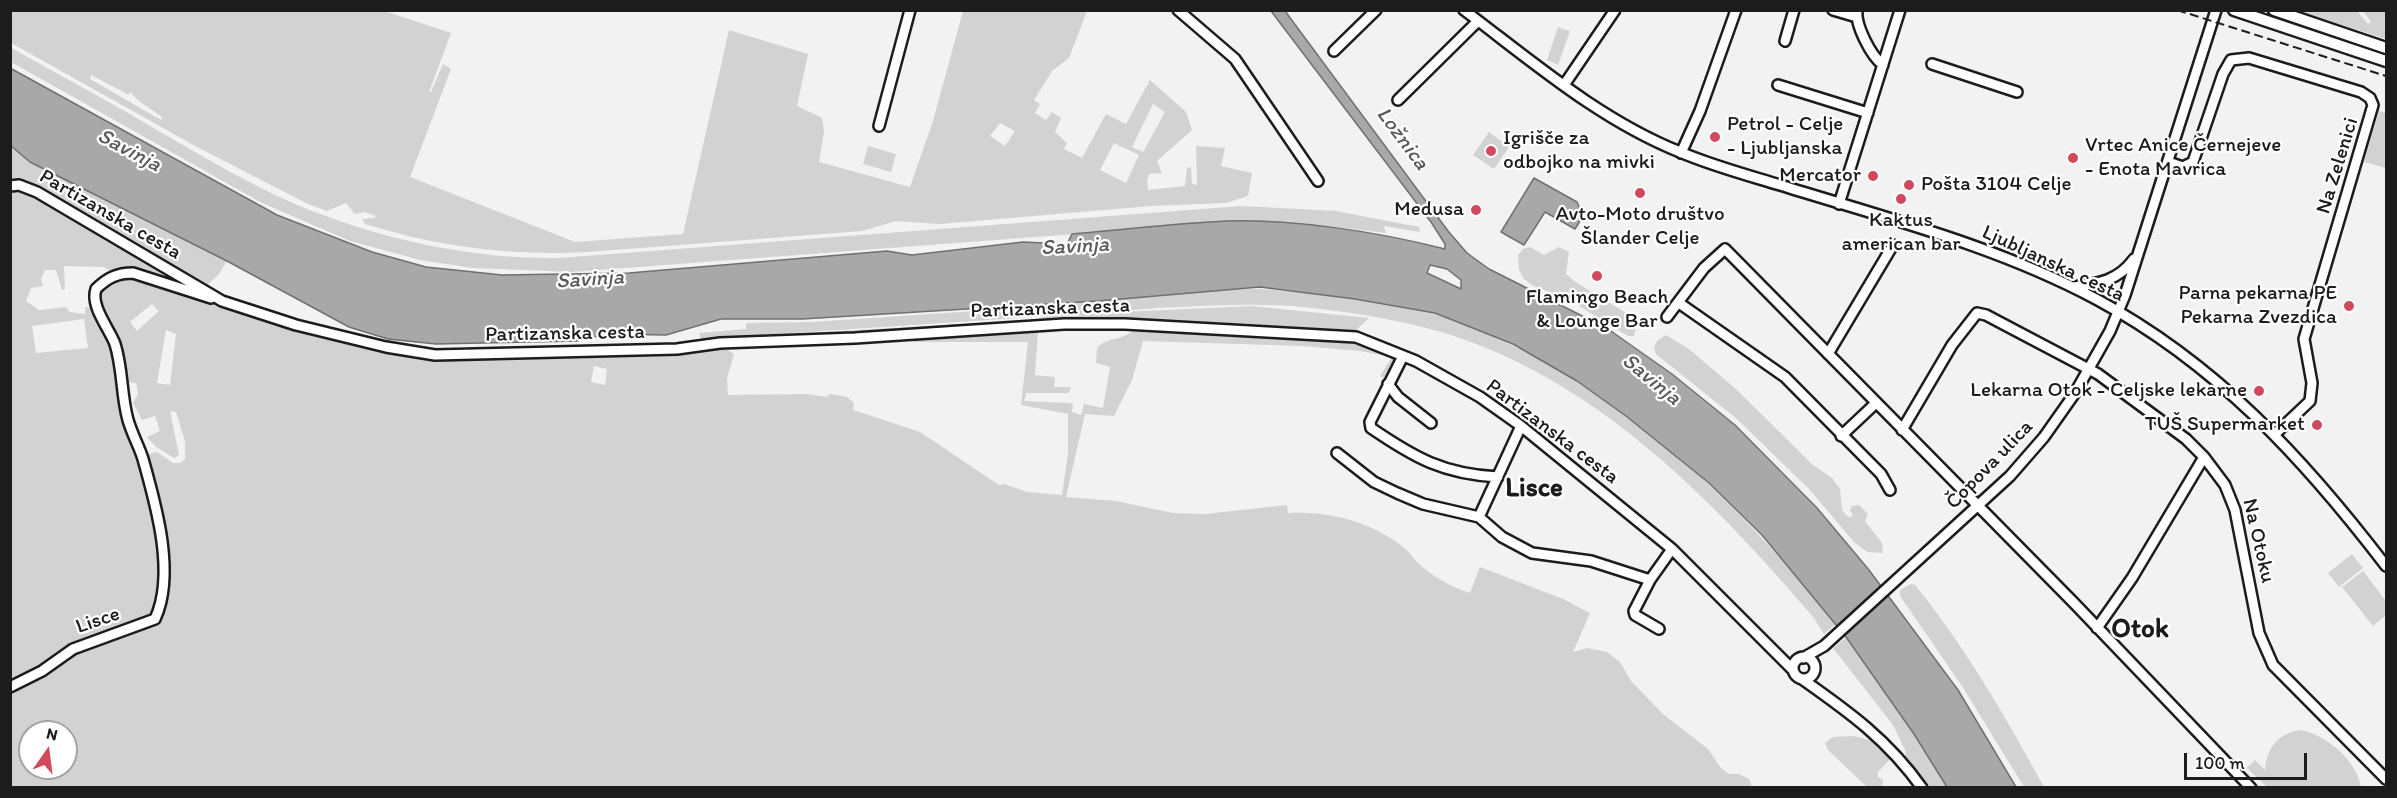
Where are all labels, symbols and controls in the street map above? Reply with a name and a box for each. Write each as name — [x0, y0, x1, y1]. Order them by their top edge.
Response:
water label: Ložnica — [1370, 102, 1434, 176]
place label: Petrol - Celje - Ljubljanska — [1727, 112, 1843, 162]
street label: Na Zelenici — [2311, 115, 2365, 217]
water label: Savinja — [93, 123, 165, 179]
place label: Igrišče za odbojko na mivki — [1503, 126, 1655, 176]
marker: Petrol - Celje - Ljubljanska — [1708, 130, 1722, 144]
place label: Vrtec Anice Černejeve - Enota Mavrica — [2085, 133, 2281, 183]
marker: Igrišče za odbojko na mivki — [1484, 144, 1498, 158]
marker: Vrtec Anice Černejeve - Enota Mavrica — [2066, 151, 2080, 165]
place label: Mercator — [1779, 163, 1861, 189]
street label: Partizanska cesta — [35, 164, 185, 266]
marker: Mercator — [1866, 169, 1880, 183]
place label: Pošta 3104 Celje — [1921, 172, 2072, 198]
marker: Pošta 3104 Celje — [1902, 178, 1916, 192]
marker: Avto-Moto društvo Šlander Celje — [1633, 186, 1647, 200]
marker: Kaktus american bar — [1894, 192, 1908, 206]
place label: Medusa — [1394, 197, 1464, 223]
place label: Avto-Moto društvo Šlander Celje — [1555, 202, 1725, 252]
marker: Medusa — [1469, 203, 1483, 217]
place label: Kaktus american bar — [1842, 208, 1960, 258]
street label: Ljubljanska cesta — [1978, 220, 2128, 308]
water label: Savinja — [1040, 232, 1110, 262]
water label: Savinja — [555, 264, 625, 296]
marker: Flamingo Beach & Lounge Bar — [1590, 269, 1604, 283]
place label: Parna pekarna PE Pekarna Zvezdica — [2179, 281, 2337, 331]
place label: Flamingo Beach & Lounge Bar — [1526, 285, 1668, 335]
street label: Partizanska cesta — [970, 294, 1130, 324]
marker: Parna pekarna PE Pekarna Zvezdica — [2342, 299, 2356, 313]
street label: Partizanska cesta — [485, 320, 645, 348]
water label: Savinja — [1616, 348, 1686, 412]
street label: Partizanska cesta — [1481, 374, 1623, 490]
place label: Lekarna Otok - Celjske lekarne — [1970, 378, 2247, 404]
marker: Lekarna Otok - Celjske lekarne — [2252, 384, 2266, 398]
place label: TUŠ Supermarket — [2145, 412, 2305, 438]
street label: Čopova ulica — [1941, 415, 2039, 515]
marker: TUŠ Supermarket — [2310, 418, 2324, 432]
district label: Lisce — [1505, 473, 1563, 505]
street label: Na Otoku — [2236, 496, 2280, 586]
street label: Lisce — [73, 602, 123, 640]
district label: Otok — [2111, 614, 2169, 646]
north arrow — [18, 720, 78, 780]
text: N — [44, 723, 60, 745]
scale bar — [2187, 741, 2310, 779]
text: 100 m — [2195, 752, 2245, 774]

